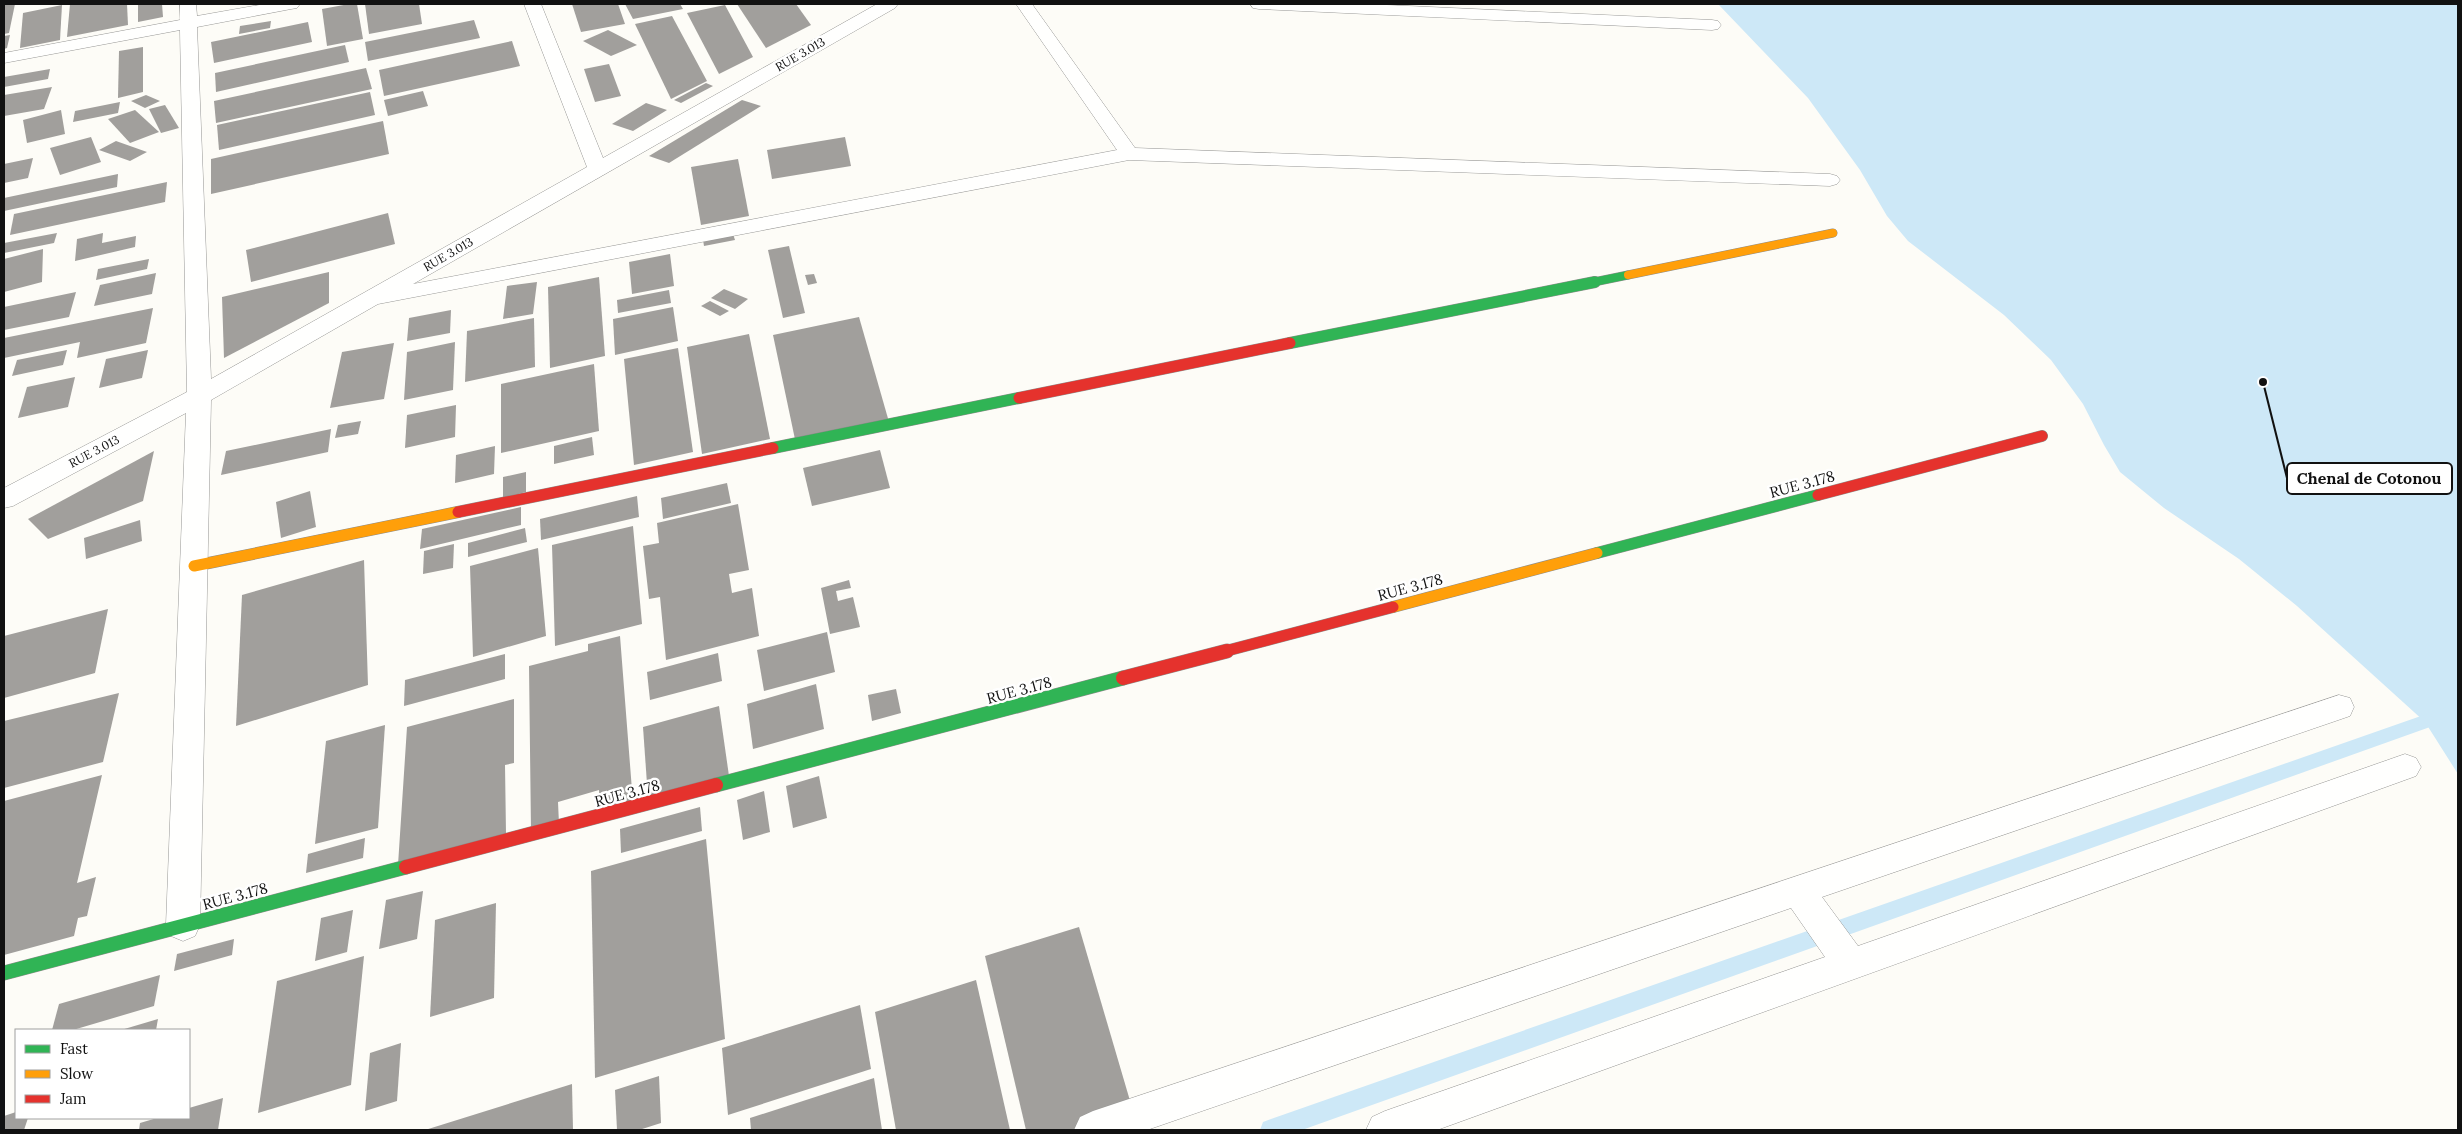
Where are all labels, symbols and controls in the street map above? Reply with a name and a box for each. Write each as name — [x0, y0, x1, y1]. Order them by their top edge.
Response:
street label: RUE 3.013 — [772, 34, 828, 74]
street label: RUE 3.013 — [420, 234, 476, 274]
street label: RUE 3.013 — [66, 431, 122, 471]
callout: Chenal de Cotonou — [2287, 463, 2452, 494]
street label: RUE 3.178 — [1767, 466, 1837, 502]
text: Chenal de Cotonou — [2297, 468, 2441, 488]
street label: RUE 3.178 — [1375, 569, 1445, 605]
street label: RUE 3.178 — [984, 672, 1054, 708]
street label: RUE 3.178 — [592, 775, 662, 811]
street label: RUE 3.178 — [200, 878, 270, 914]
legend — [15, 1029, 190, 1119]
text: Fast — [60, 1039, 88, 1058]
text: Slow — [60, 1064, 93, 1083]
text: Jam — [59, 1089, 87, 1108]

